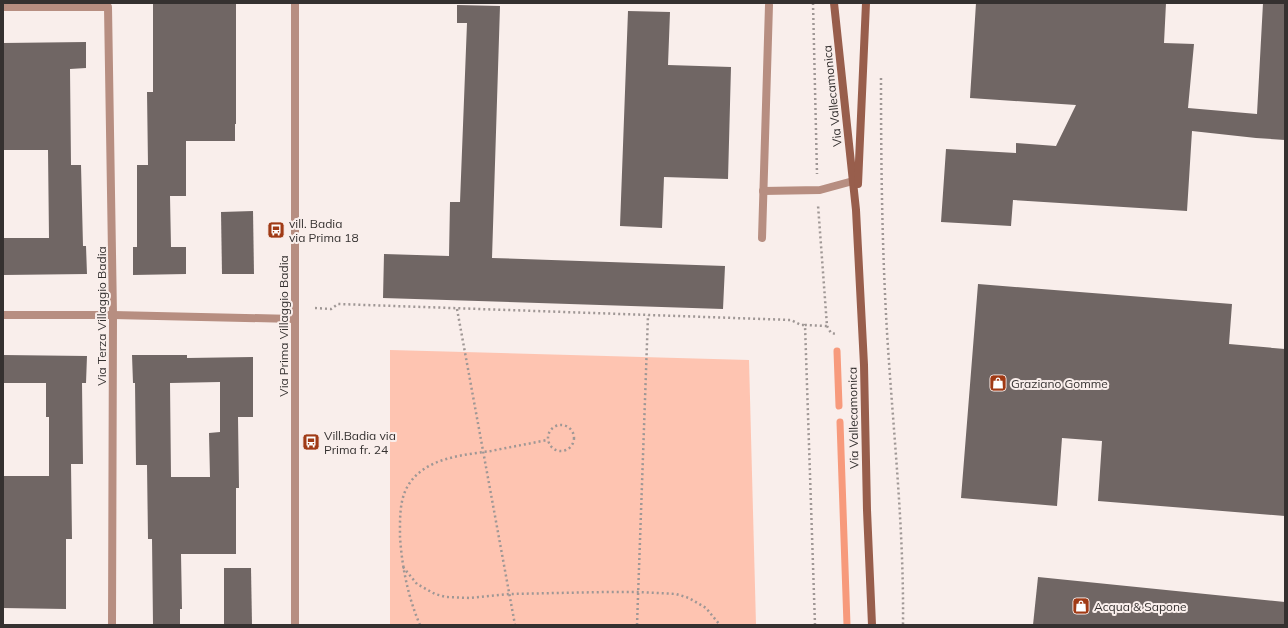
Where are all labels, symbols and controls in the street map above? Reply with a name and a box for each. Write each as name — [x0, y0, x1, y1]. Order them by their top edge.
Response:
street label: Via Vallecamonica — [819, 44, 845, 148]
place label: vill. Badia via Prima 18 — [289, 216, 359, 245]
bus stop icon: vill. Badia via Prima 18 — [266, 220, 286, 240]
street label: Via Terza Villaggio Badia — [94, 246, 109, 386]
street label: Via Prima Villaggio Badia — [276, 255, 291, 397]
street label: Via Vallecamonica — [845, 367, 861, 469]
shop icon: Graziano Gomme — [988, 373, 1008, 393]
place label: Graziano Gomme — [1011, 376, 1108, 391]
place label: Vill.Badia via Prima fr. 24 — [324, 428, 396, 457]
bus stop icon: Vill.Badia via Prima fr. 24 — [301, 432, 321, 452]
shop icon: Acqua & Sapone — [1071, 596, 1091, 616]
place label: Acqua & Sapone — [1094, 599, 1187, 614]

